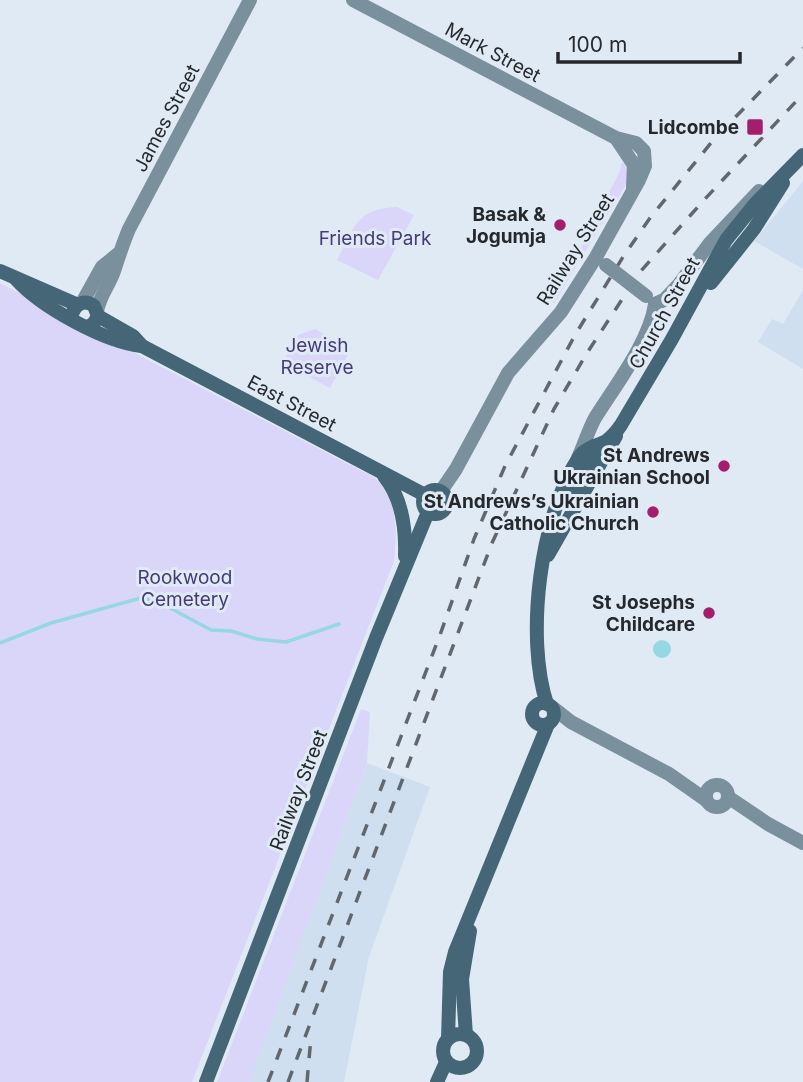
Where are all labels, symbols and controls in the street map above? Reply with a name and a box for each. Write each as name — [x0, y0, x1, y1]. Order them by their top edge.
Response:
street label: Mark Street — [441, 18, 544, 87]
scale bar — [558, 21, 740, 65]
text: 100 m — [568, 32, 627, 57]
street label: James Street — [129, 61, 204, 176]
place label: Lidcombe — [648, 116, 739, 139]
marker: Lidcombe — [745, 117, 765, 137]
street label: Railway Street — [532, 189, 619, 309]
place label: Basak & Jogumja — [466, 203, 546, 248]
marker: Basak & Jogumja — [552, 217, 568, 233]
park label: Friends Park — [319, 227, 432, 250]
street label: Church Street — [624, 253, 705, 373]
park label: Jewish Reserve — [281, 334, 353, 379]
street label: East Street — [243, 370, 340, 436]
place label: St Andrews Ukrainian School — [553, 444, 710, 489]
marker: St Andrews Ukrainian School — [716, 458, 732, 474]
place label: St Andrews’s Ukrainian Catholic Church — [424, 490, 639, 535]
marker: St Andrews’s Ukrainian Catholic Church — [645, 504, 661, 520]
park label: Rookwood Cemetery — [138, 566, 232, 611]
place label: St Josephs Childcare — [592, 591, 695, 636]
marker: St Josephs Childcare — [701, 605, 717, 621]
street label: Railway Street — [265, 726, 332, 854]

